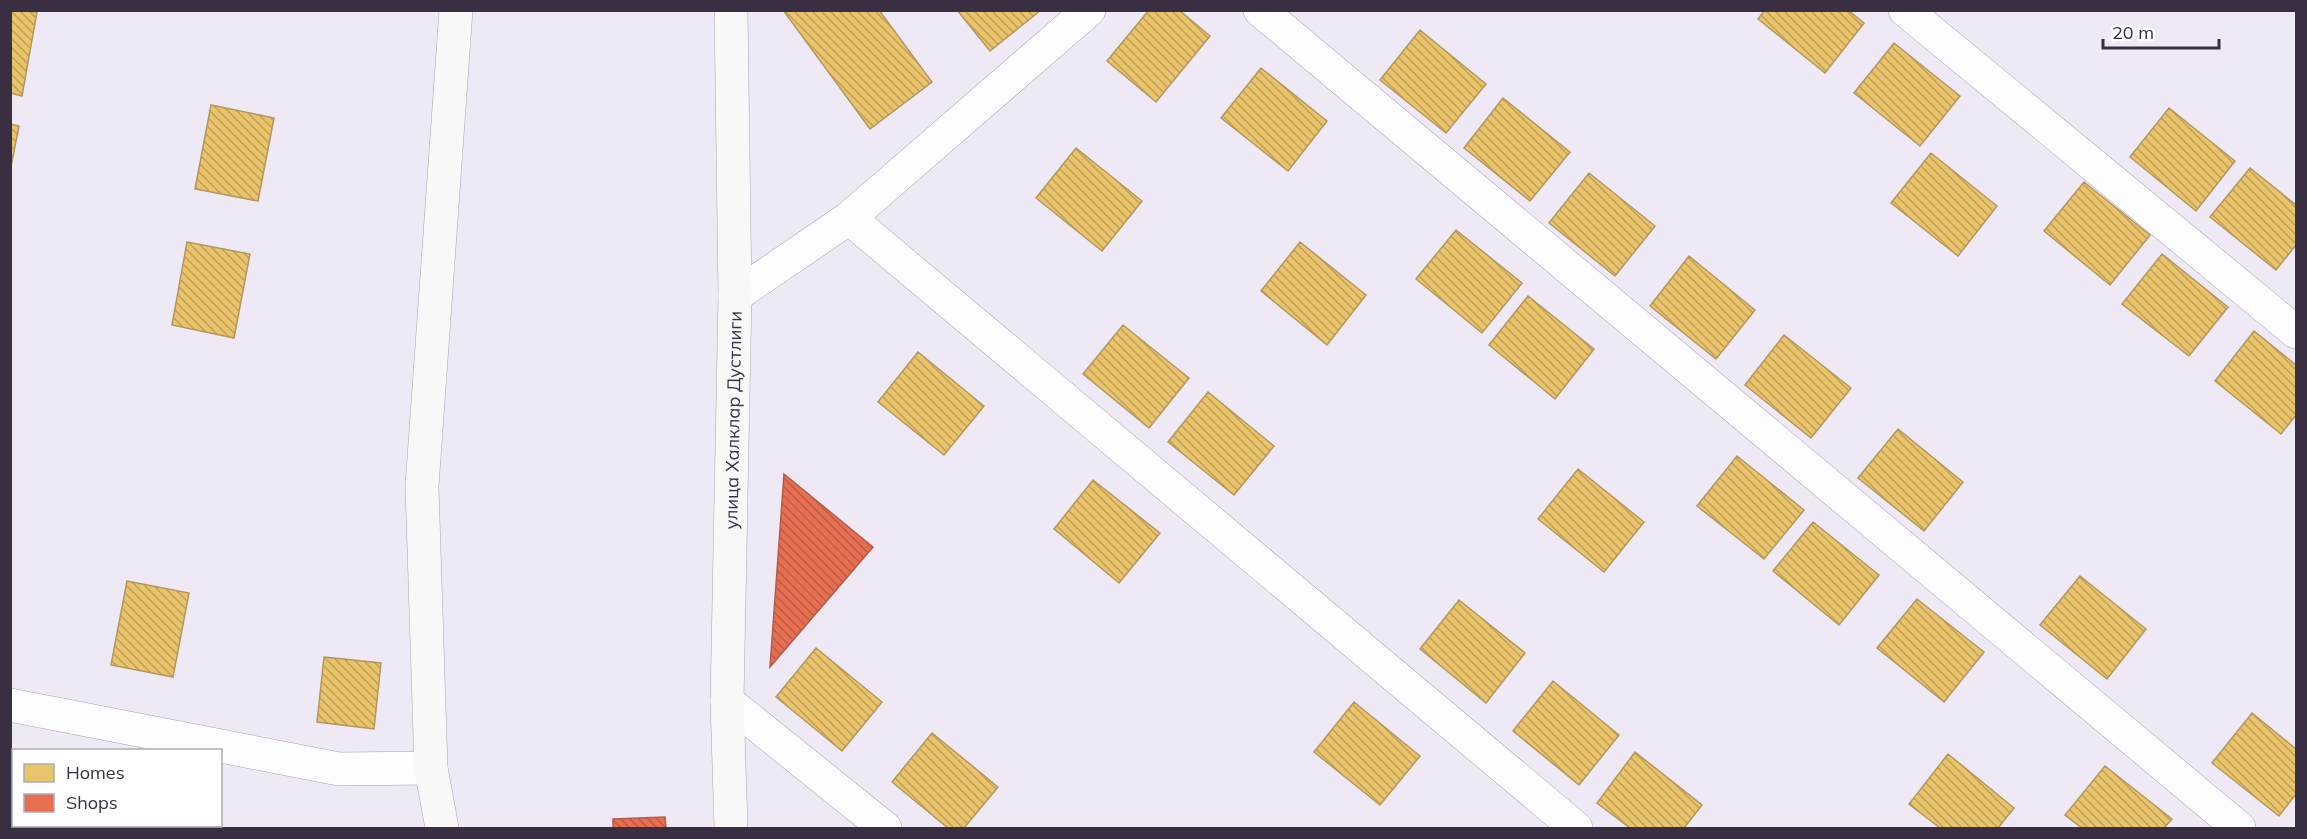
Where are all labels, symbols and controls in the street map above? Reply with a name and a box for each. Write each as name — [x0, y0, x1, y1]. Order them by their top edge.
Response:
scale bar — [2103, 12, 2218, 50]
text: 20 m — [2112, 21, 2154, 44]
street label: улица Халклар Дустлиги — [719, 311, 746, 530]
legend — [12, 749, 222, 827]
text: Homes — [66, 761, 125, 784]
text: Shops — [66, 791, 118, 814]

